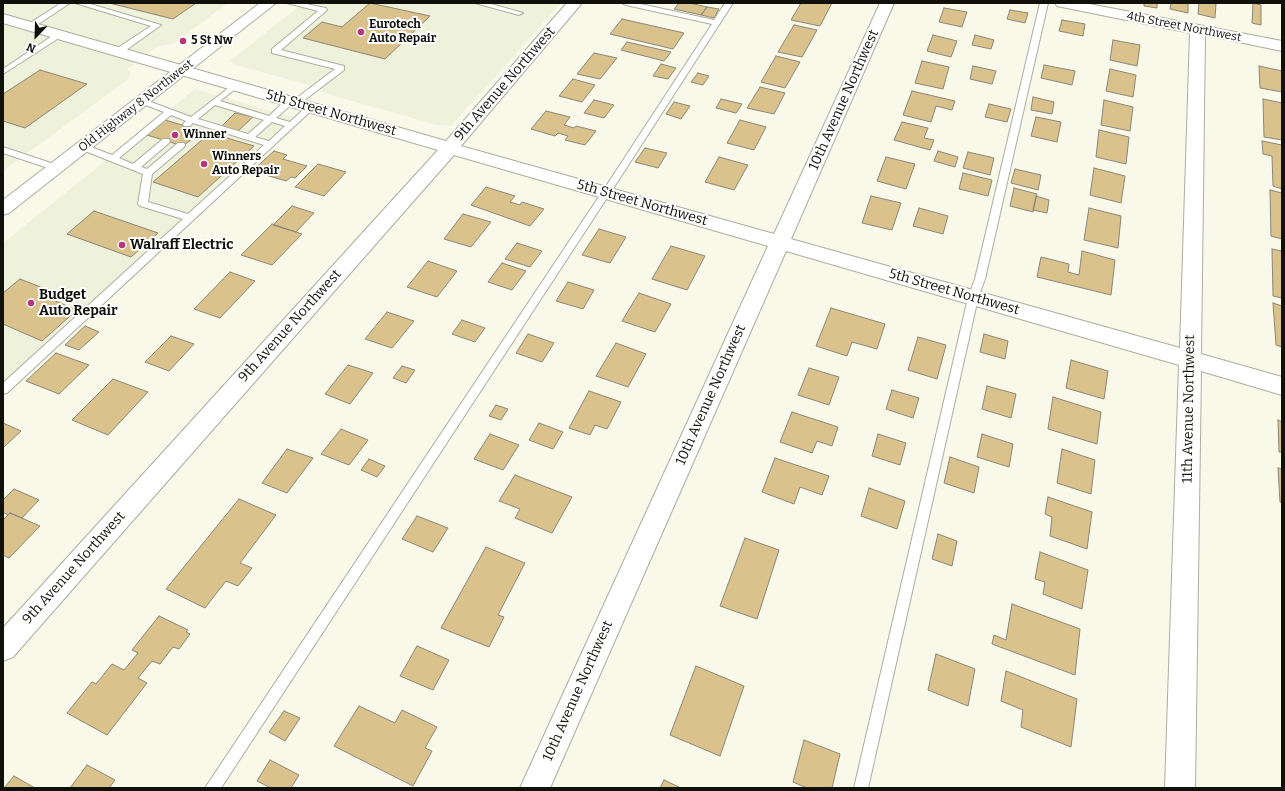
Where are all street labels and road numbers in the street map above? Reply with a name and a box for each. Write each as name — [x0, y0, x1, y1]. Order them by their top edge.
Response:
street label: 4th Street Northwest — [1126, 9, 1242, 45]
street label: 9th Avenue Northwest — [451, 24, 559, 144]
street label: 10th Avenue Northwest — [805, 27, 883, 173]
street label: Old Highway 8 Northwest — [76, 57, 196, 155]
street label: 5th Street Northwest — [264, 86, 398, 140]
street label: 5th Street Northwest — [575, 176, 709, 230]
street label: 5th Street Northwest — [887, 265, 1021, 319]
street label: 9th Avenue Northwest — [235, 266, 345, 386]
street label: 10th Avenue Northwest — [672, 322, 750, 468]
street label: 11th Avenue Northwest — [1179, 335, 1199, 483]
street label: 9th Avenue Northwest — [19, 508, 129, 628]
street label: 10th Avenue Northwest — [539, 618, 617, 764]

